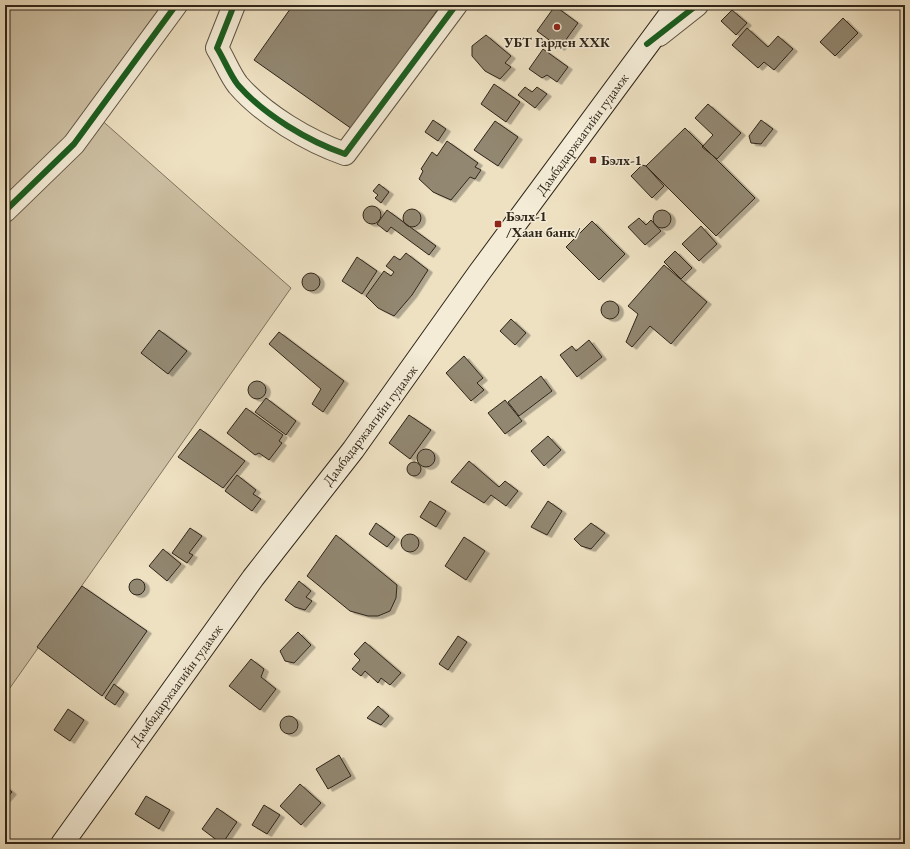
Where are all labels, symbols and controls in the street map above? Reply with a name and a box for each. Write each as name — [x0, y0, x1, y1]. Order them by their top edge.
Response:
marker: УБТ Гарден ХХК — [552, 22, 562, 32]
place label: УБТ Гарден ХХК — [503, 33, 611, 51]
street label: Дамбадаржаагийн гудамж — [532, 69, 633, 199]
place label: Бэлх-1 — [601, 151, 642, 169]
marker: Бэлх-1 — [588, 155, 598, 165]
place label: Бэлх-1 /Хаан банк/ — [506, 207, 581, 241]
marker: Бэлх-1 /Хаан банк/ — [493, 219, 503, 229]
street label: Дамбадаржаагийн гудамж — [319, 361, 421, 489]
street label: Дамбадаржаагийн гудамж — [126, 620, 227, 750]

